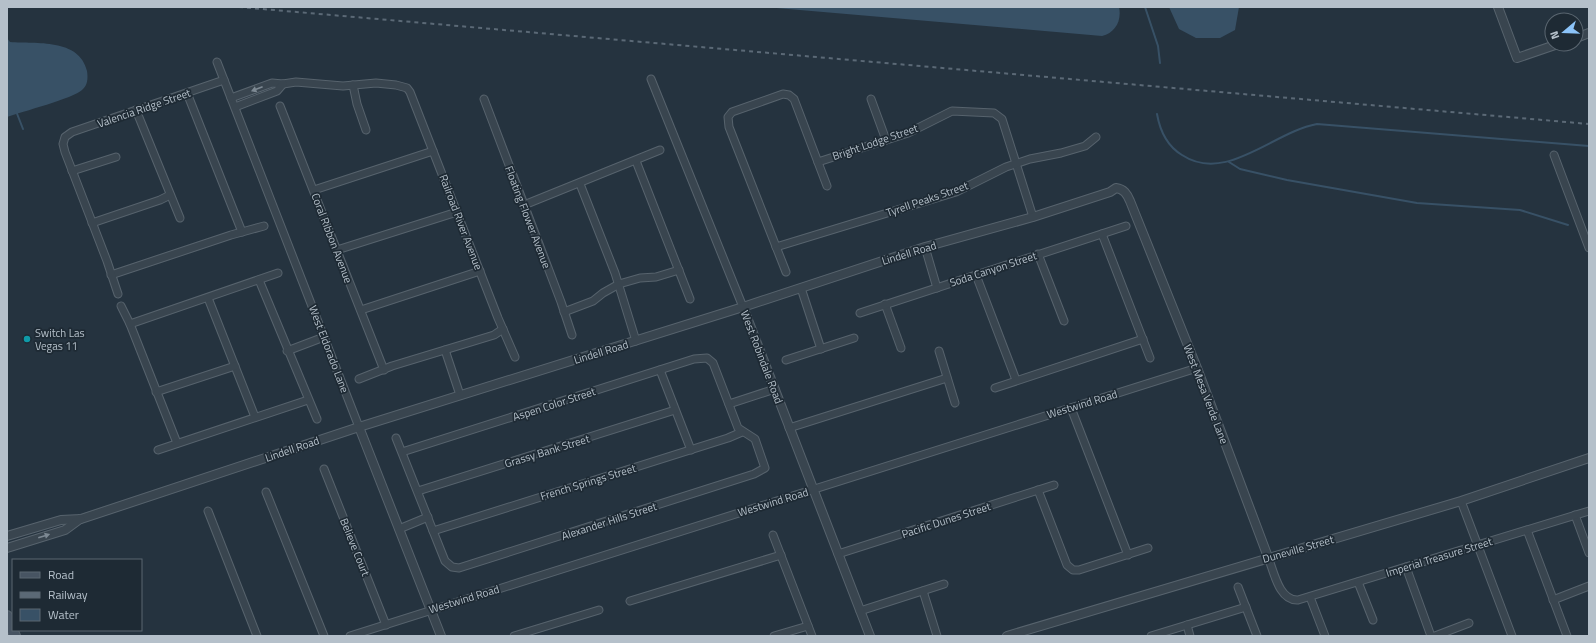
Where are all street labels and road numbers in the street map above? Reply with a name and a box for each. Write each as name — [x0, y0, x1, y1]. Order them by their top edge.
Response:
street label: Valencia Ridge Street — [95, 84, 193, 131]
street label: Bright Lodge Street — [830, 120, 920, 164]
street label: Floating Flower Avenue — [501, 163, 555, 271]
street label: Railroad River Avenue — [435, 172, 487, 272]
street label: Tyrell Peaks Street — [884, 177, 970, 221]
street label: Coral Ribbon Avenue — [307, 191, 357, 286]
street label: Lindell Road — [880, 237, 938, 269]
street label: Soda Canyon Street — [947, 247, 1039, 291]
street label: West Eldorado Lane — [305, 303, 353, 395]
street label: West Robindale Road — [737, 308, 787, 406]
street label: Lindell Road — [572, 336, 630, 368]
street label: West Mesa Verde Lane — [1180, 342, 1233, 447]
street label: Aspen Color Street — [511, 383, 597, 425]
street label: Westwind Road — [1045, 386, 1119, 422]
street label: Grassy Bank Street — [502, 430, 592, 472]
street label: Lindell Road — [263, 432, 321, 466]
street label: French Springs Street — [538, 460, 638, 504]
street label: Westwind Road — [736, 484, 810, 520]
street label: Alexander Hills Street — [559, 498, 659, 544]
street label: Pacific Dunes Street — [899, 498, 993, 542]
street label: Believe Court — [336, 516, 374, 578]
street label: Duneville Street — [1260, 531, 1336, 567]
street label: Imperial Treasure Street — [1384, 533, 1494, 581]
street label: Westwind Road — [427, 581, 501, 617]

